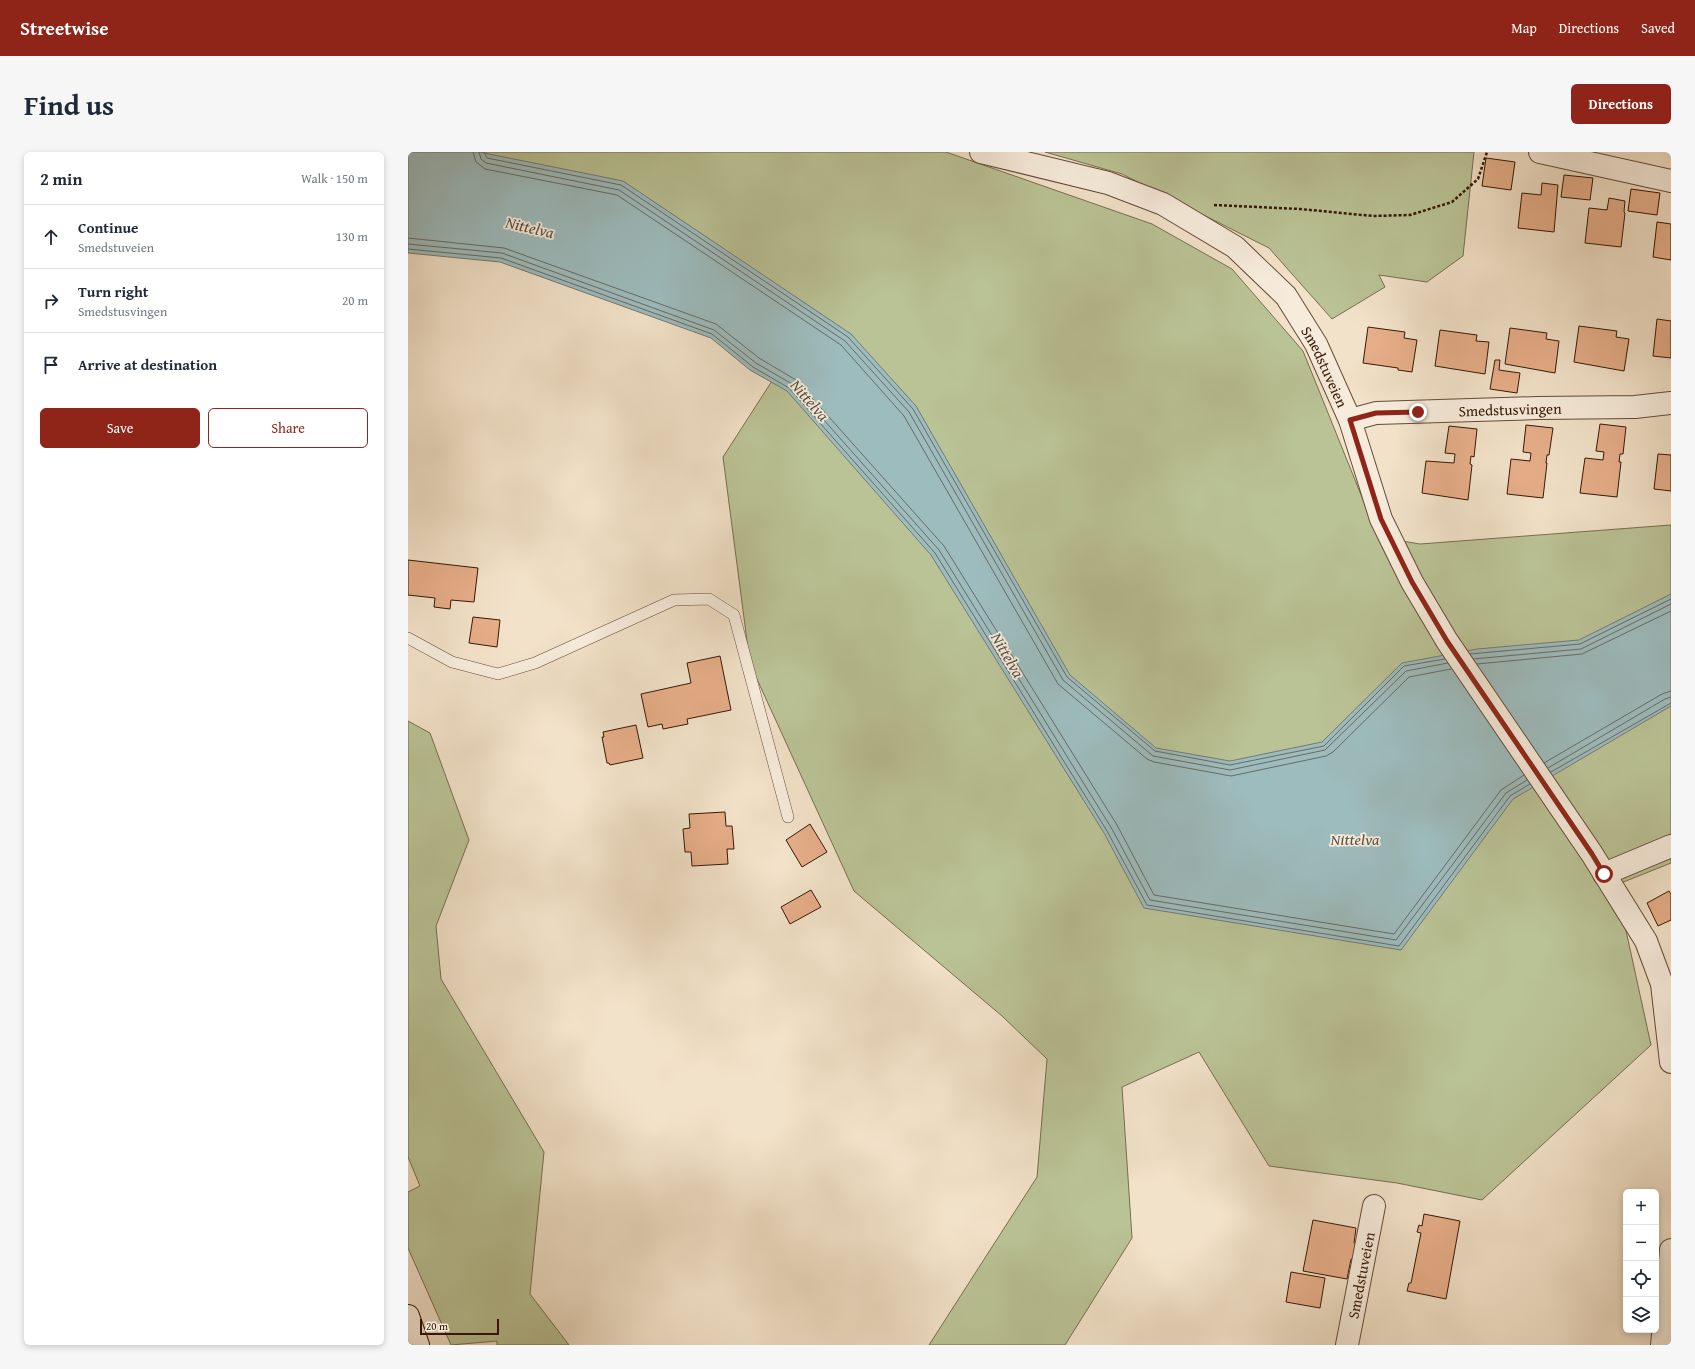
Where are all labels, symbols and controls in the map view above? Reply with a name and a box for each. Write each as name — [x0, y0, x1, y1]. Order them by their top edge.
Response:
text: Streetwise — [20, 14, 109, 42]
text: Map — [1511, 18, 1537, 38]
text: Directions — [1559, 18, 1619, 38]
text: Saved — [1641, 18, 1675, 38]
text: Find us — [24, 84, 114, 125]
button: Directions — [1571, 84, 1671, 124]
text: 2 min — [40, 166, 82, 191]
text: Walk · 150 m — [301, 169, 368, 188]
water label: Nittelva — [503, 210, 557, 244]
text: Continue — [78, 217, 139, 238]
icon: ahead — [40, 226, 62, 248]
text: 130 m — [336, 227, 368, 246]
text: Smedstuveien — [78, 238, 154, 257]
text: Turn right — [78, 281, 149, 302]
icon: right — [40, 290, 62, 312]
text: 20 m — [342, 291, 368, 310]
text: Smedstusvingen — [78, 302, 167, 321]
street label: Smedstuveien — [1297, 322, 1354, 411]
icon: arrive — [40, 354, 62, 376]
text: Arrive at destination — [78, 354, 217, 375]
water label: Nittelva — [784, 373, 836, 427]
street label: Smedstusvingen — [1458, 397, 1562, 421]
route end — [1409, 403, 1427, 421]
button: Save — [40, 408, 200, 448]
button: Share — [208, 408, 368, 448]
water label: Nittelva — [985, 627, 1031, 683]
water label: Nittelva — [1330, 827, 1380, 851]
route start — [1595, 865, 1613, 883]
map controls — [1623, 1189, 1659, 1333]
button: + — [1623, 1189, 1659, 1225]
button: − — [1623, 1225, 1659, 1261]
street label: Smedstuveien — [1342, 1230, 1379, 1320]
button: locate — [1623, 1261, 1659, 1297]
button: layers — [1623, 1297, 1659, 1333]
scale bar — [420, 1317, 499, 1336]
text: 20 m — [426, 1318, 448, 1334]

